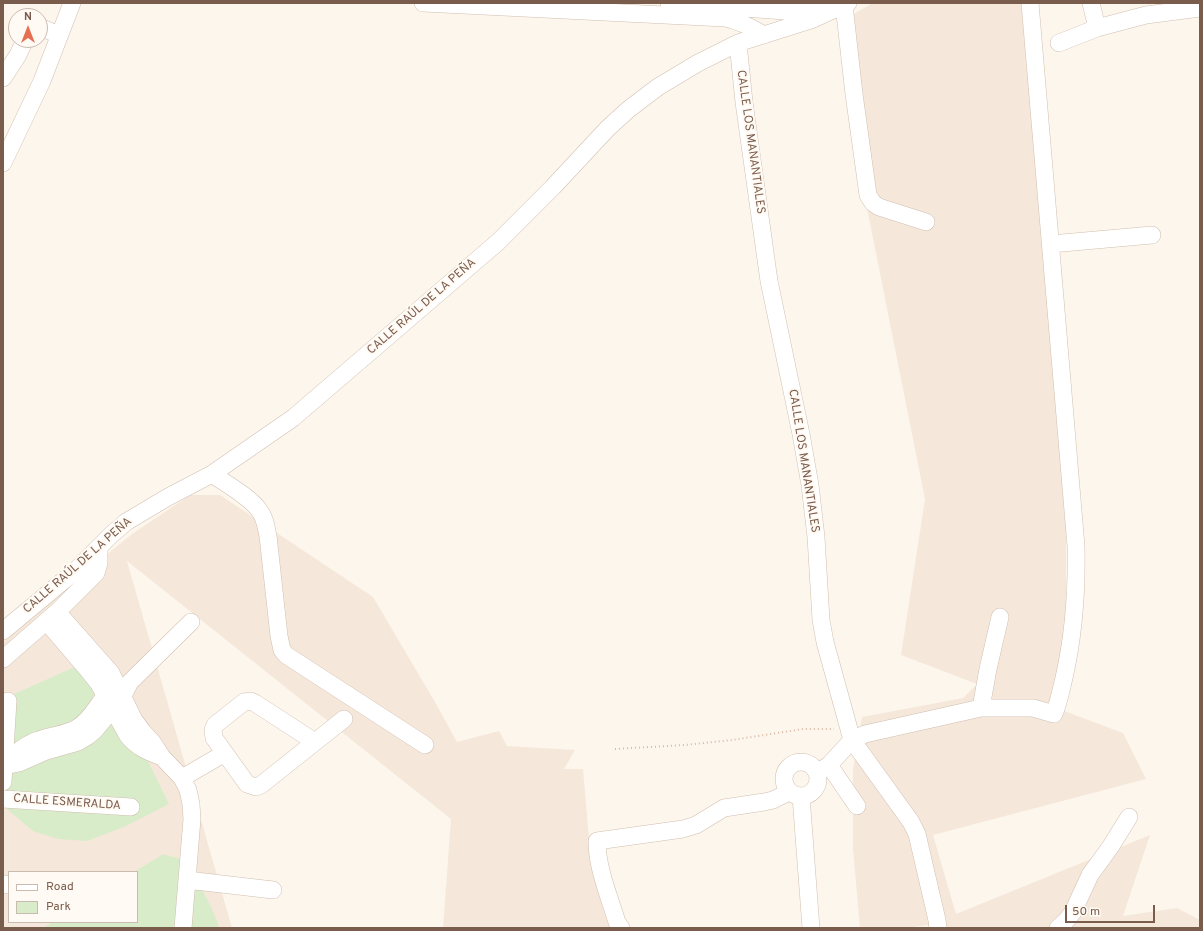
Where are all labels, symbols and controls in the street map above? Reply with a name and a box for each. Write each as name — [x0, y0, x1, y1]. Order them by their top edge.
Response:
north arrow — [8, 8, 48, 48]
text: N — [24, 10, 32, 24]
street label: CALLE LOS MANANTIALES — [733, 69, 767, 215]
street label: CALLE RAÚL DE LA PEÑA — [365, 256, 479, 358]
street label: CALLE LOS MANANTIALES — [785, 388, 821, 534]
street label: CALLE RAÚL DE LA PEÑA — [21, 515, 135, 617]
street label: CALLE ESMERALDA — [13, 792, 121, 814]
legend — [8, 871, 138, 923]
text: Road — [46, 879, 74, 895]
scale bar — [1067, 897, 1157, 923]
text: Park — [46, 899, 71, 915]
text: 50 m — [1072, 904, 1100, 920]

